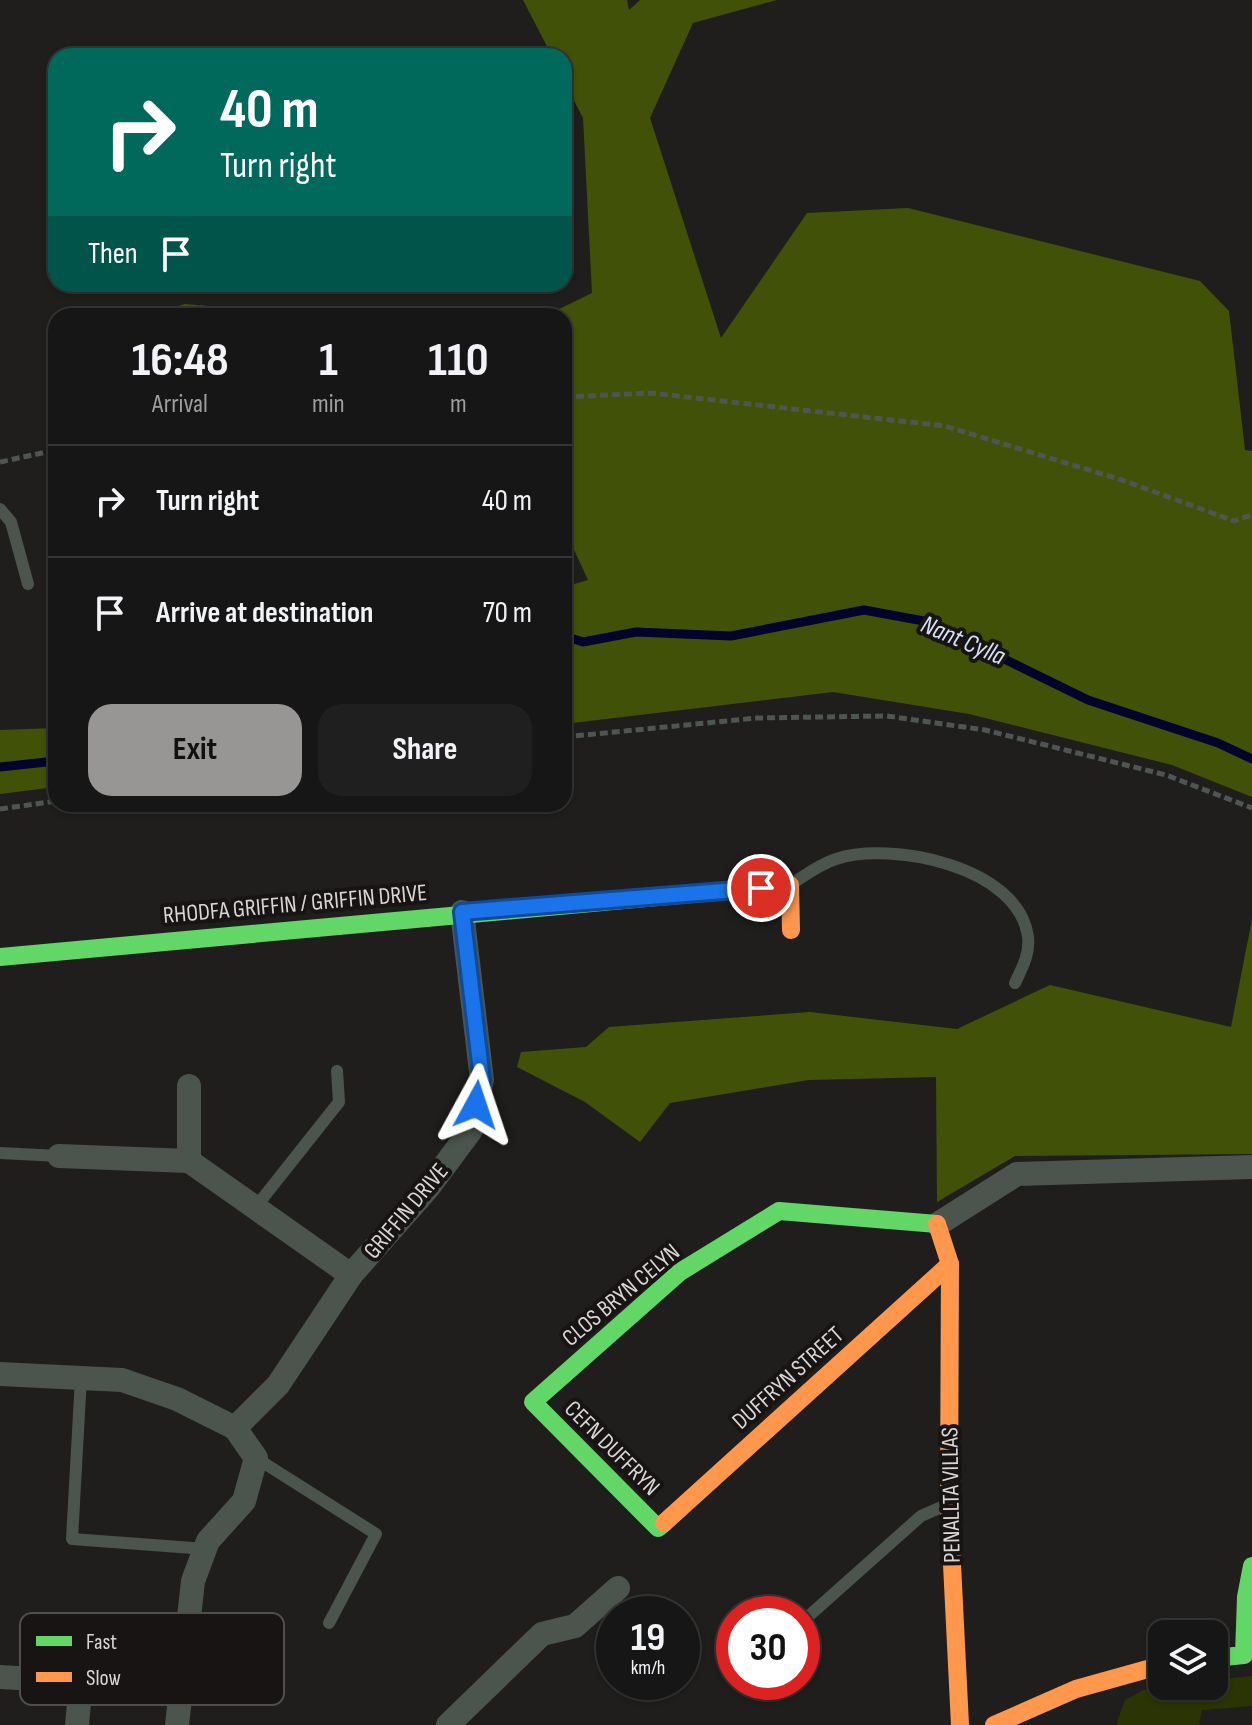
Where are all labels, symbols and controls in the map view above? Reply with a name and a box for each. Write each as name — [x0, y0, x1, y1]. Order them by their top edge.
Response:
text: 40 m — [220, 77, 319, 144]
icon: right — [88, 80, 192, 184]
text: Turn right — [220, 145, 337, 188]
icon: arrive — [154, 232, 198, 276]
text: Then — [88, 236, 138, 272]
text: 16:48 — [131, 332, 229, 389]
text: 1 — [319, 332, 338, 389]
text: 110 — [428, 332, 489, 389]
text: Arrival — [152, 389, 208, 420]
text: min — [312, 389, 345, 420]
text: m — [450, 389, 467, 420]
icon: right — [88, 479, 132, 523]
text: Turn right — [156, 483, 259, 519]
text: 40 m — [482, 483, 532, 519]
icon: arrive — [88, 591, 132, 635]
text: Arrive at destination — [156, 595, 373, 631]
text: 70 m — [483, 595, 532, 631]
water label: Nant Cylla — [916, 609, 1010, 673]
button: Exit — [88, 704, 302, 796]
button: Share — [318, 704, 532, 796]
pin — [727, 854, 795, 922]
icon: arrive — [739, 866, 783, 910]
street label: RHODFA GRIFFIN / GRIFFIN DRIVE — [162, 878, 428, 930]
position arrow — [434, 1063, 518, 1147]
street label: GRIFFIN DRIVE — [358, 1157, 454, 1265]
street label: CLOS BRYN CELYN — [556, 1237, 686, 1353]
street label: DUFFRYN STREET — [726, 1320, 850, 1436]
street label: CEFN DUFFRYN — [558, 1394, 666, 1502]
street label: PENALLTA VILLAS — [935, 1427, 967, 1563]
speed limit sign: 30 — [716, 1596, 820, 1700]
legend — [20, 1613, 284, 1705]
text: 19 — [631, 1614, 665, 1662]
map controls — [1148, 1620, 1228, 1700]
button: layers — [1148, 1620, 1228, 1700]
text: Fast — [86, 1629, 117, 1656]
text: km/h — [631, 1656, 665, 1680]
text: Slow — [86, 1665, 121, 1692]

